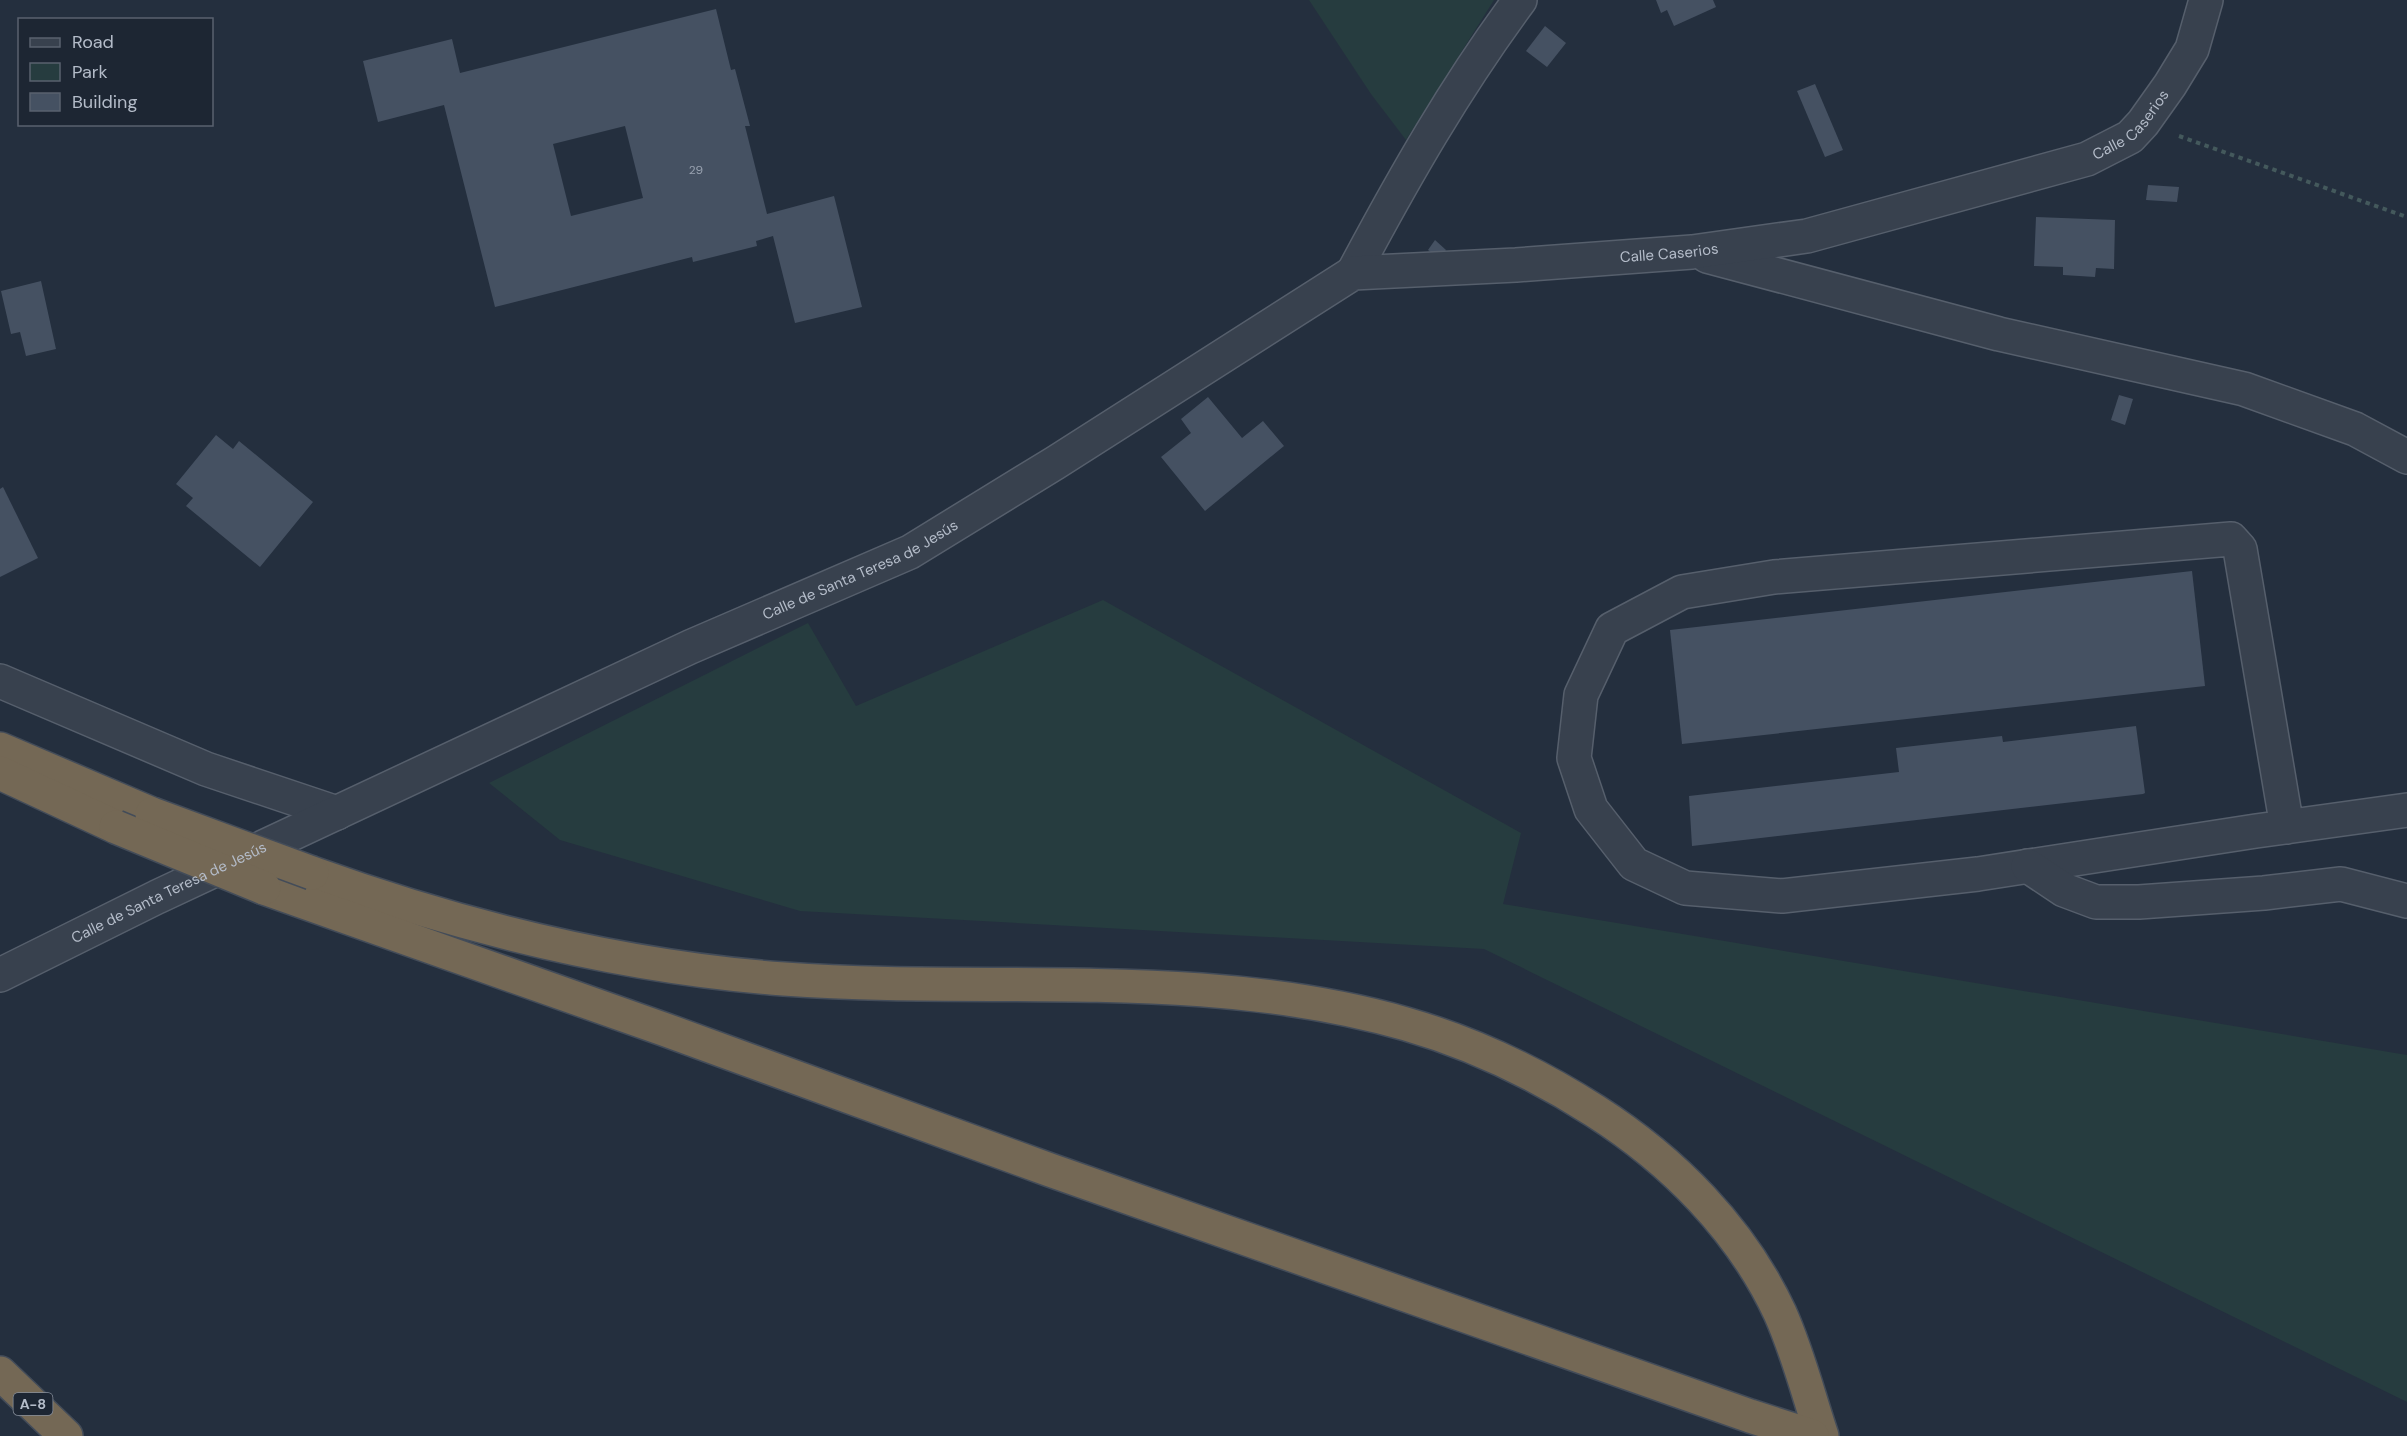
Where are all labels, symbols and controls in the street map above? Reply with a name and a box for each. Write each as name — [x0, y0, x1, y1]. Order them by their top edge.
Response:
legend — [18, 18, 213, 126]
text: Road — [72, 30, 114, 54]
text: Park — [72, 60, 108, 84]
street label: Calle Caserios — [2089, 86, 2174, 165]
text: Building — [72, 90, 137, 114]
house number: 29 — [689, 162, 703, 178]
street label: Calle Caserios — [1619, 238, 1720, 267]
street label: Calle de Santa Teresa de Jesús — [759, 515, 962, 625]
street label: Calle de Santa Teresa de Jesús — [68, 837, 270, 948]
road number: A-8 — [14, 1393, 52, 1415]

